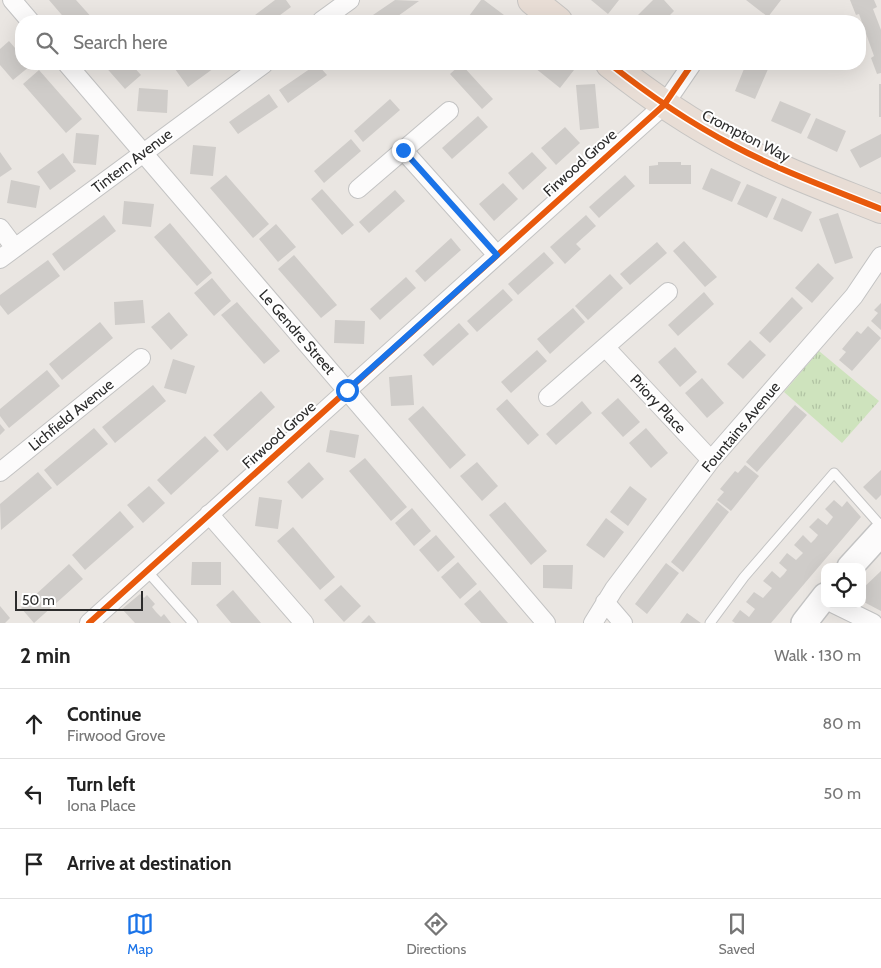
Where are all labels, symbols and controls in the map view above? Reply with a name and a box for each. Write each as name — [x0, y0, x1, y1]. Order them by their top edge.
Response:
search box — [15, 15, 866, 70]
icon: search — [33, 29, 61, 57]
text: Search here — [73, 31, 167, 54]
street label: Crompton Way — [699, 106, 793, 166]
street label: Tintern Avenue — [88, 125, 176, 197]
street label: Firwood Grove — [540, 125, 621, 201]
route end — [392, 139, 415, 162]
street label: Le Gendre Street — [255, 286, 339, 378]
street label: Priory Place — [626, 371, 690, 437]
street label: Lichfield Avenue — [25, 375, 117, 455]
street label: Fountains Avenue — [698, 378, 784, 476]
route start — [336, 379, 359, 402]
street label: Firwood Grove — [239, 397, 320, 473]
map controls — [821, 563, 866, 608]
button: locate — [821, 563, 866, 608]
scale bar — [15, 588, 142, 611]
text: 50 m — [22, 591, 55, 609]
text: 2 min — [20, 643, 71, 668]
text: Walk · 130 m — [774, 646, 861, 665]
text: Continue — [67, 703, 141, 726]
icon: ahead — [20, 710, 48, 738]
text: 80 m — [823, 714, 861, 733]
text: Firwood Grove — [67, 726, 165, 745]
text: Turn left — [67, 773, 135, 796]
icon: left — [20, 780, 48, 808]
text: 50 m — [824, 784, 861, 803]
text: Iona Place — [67, 796, 136, 815]
icon: arrive — [20, 850, 48, 878]
text: Arrive at destination — [67, 852, 231, 875]
tab: Map — [126, 910, 154, 958]
tab: Directions — [406, 910, 466, 958]
tab: Saved — [718, 910, 755, 958]

